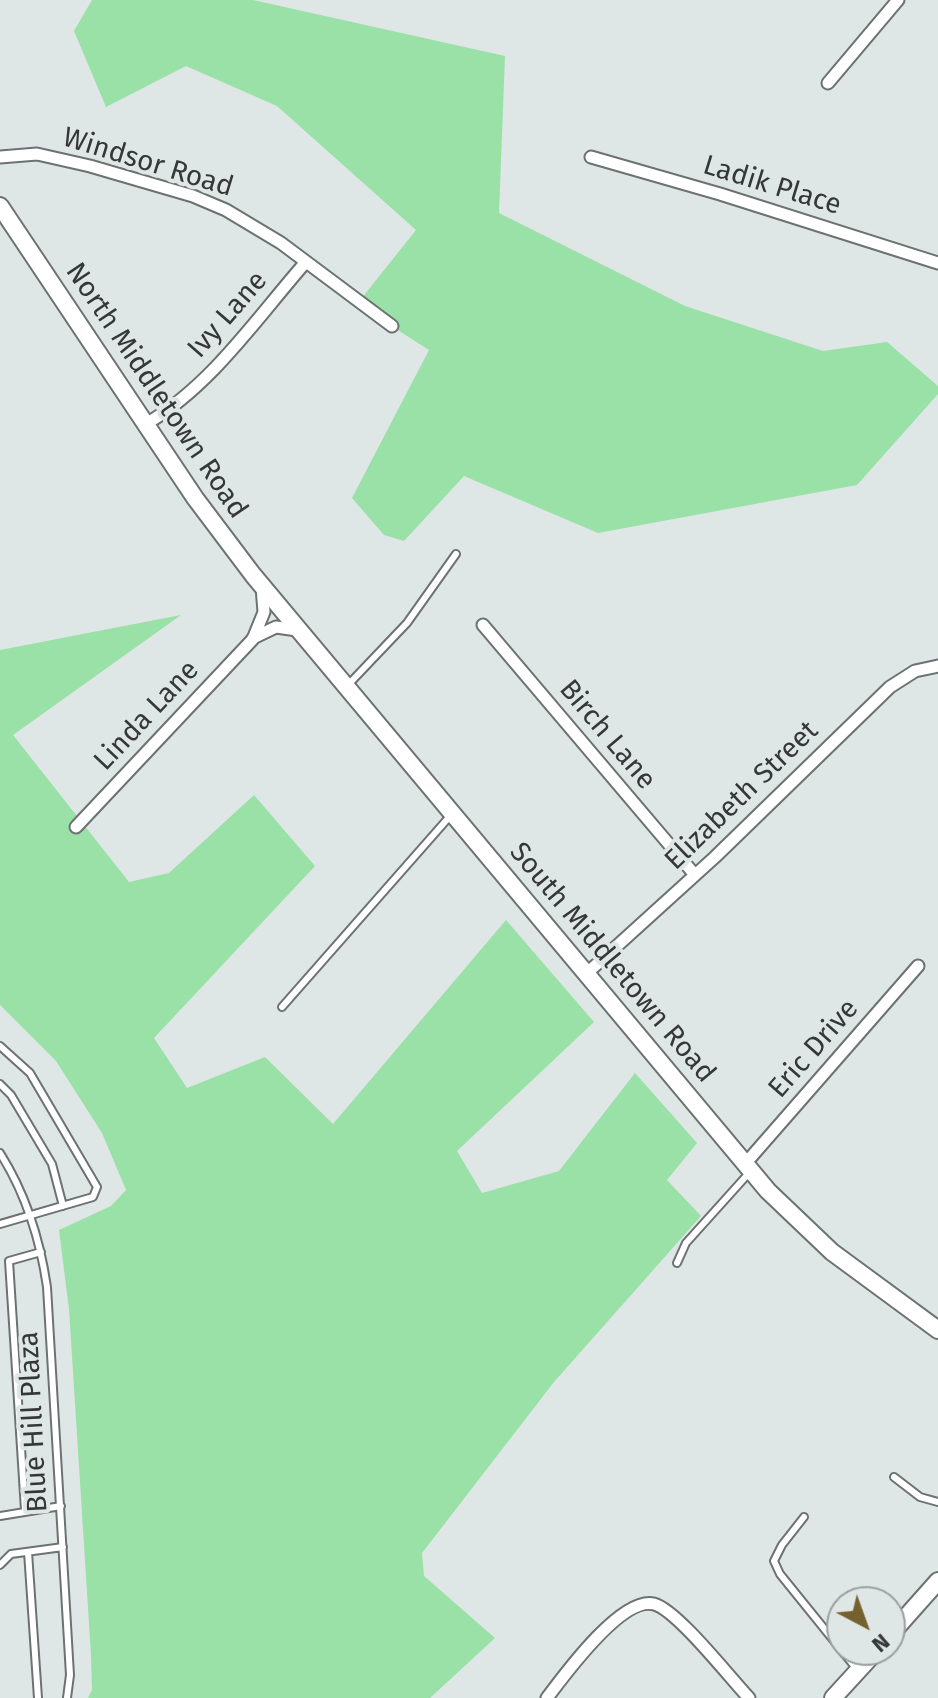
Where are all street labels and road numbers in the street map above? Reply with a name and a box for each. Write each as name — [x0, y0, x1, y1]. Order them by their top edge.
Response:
street label: Windsor Road — [59, 121, 237, 205]
street label: Ladik Place — [699, 149, 845, 223]
street label: North Middletown Road — [58, 257, 254, 525]
street label: Ivy Lane — [181, 265, 275, 365]
street label: Linda Lane — [88, 654, 206, 778]
street label: Birch Lane — [551, 673, 663, 797]
street label: Elizabeth Street — [658, 715, 826, 877]
street label: South Middletown Road — [502, 836, 722, 1090]
street label: Eric Drive — [762, 993, 866, 1105]
street label: Blue Hill Plaza — [12, 1331, 56, 1513]

